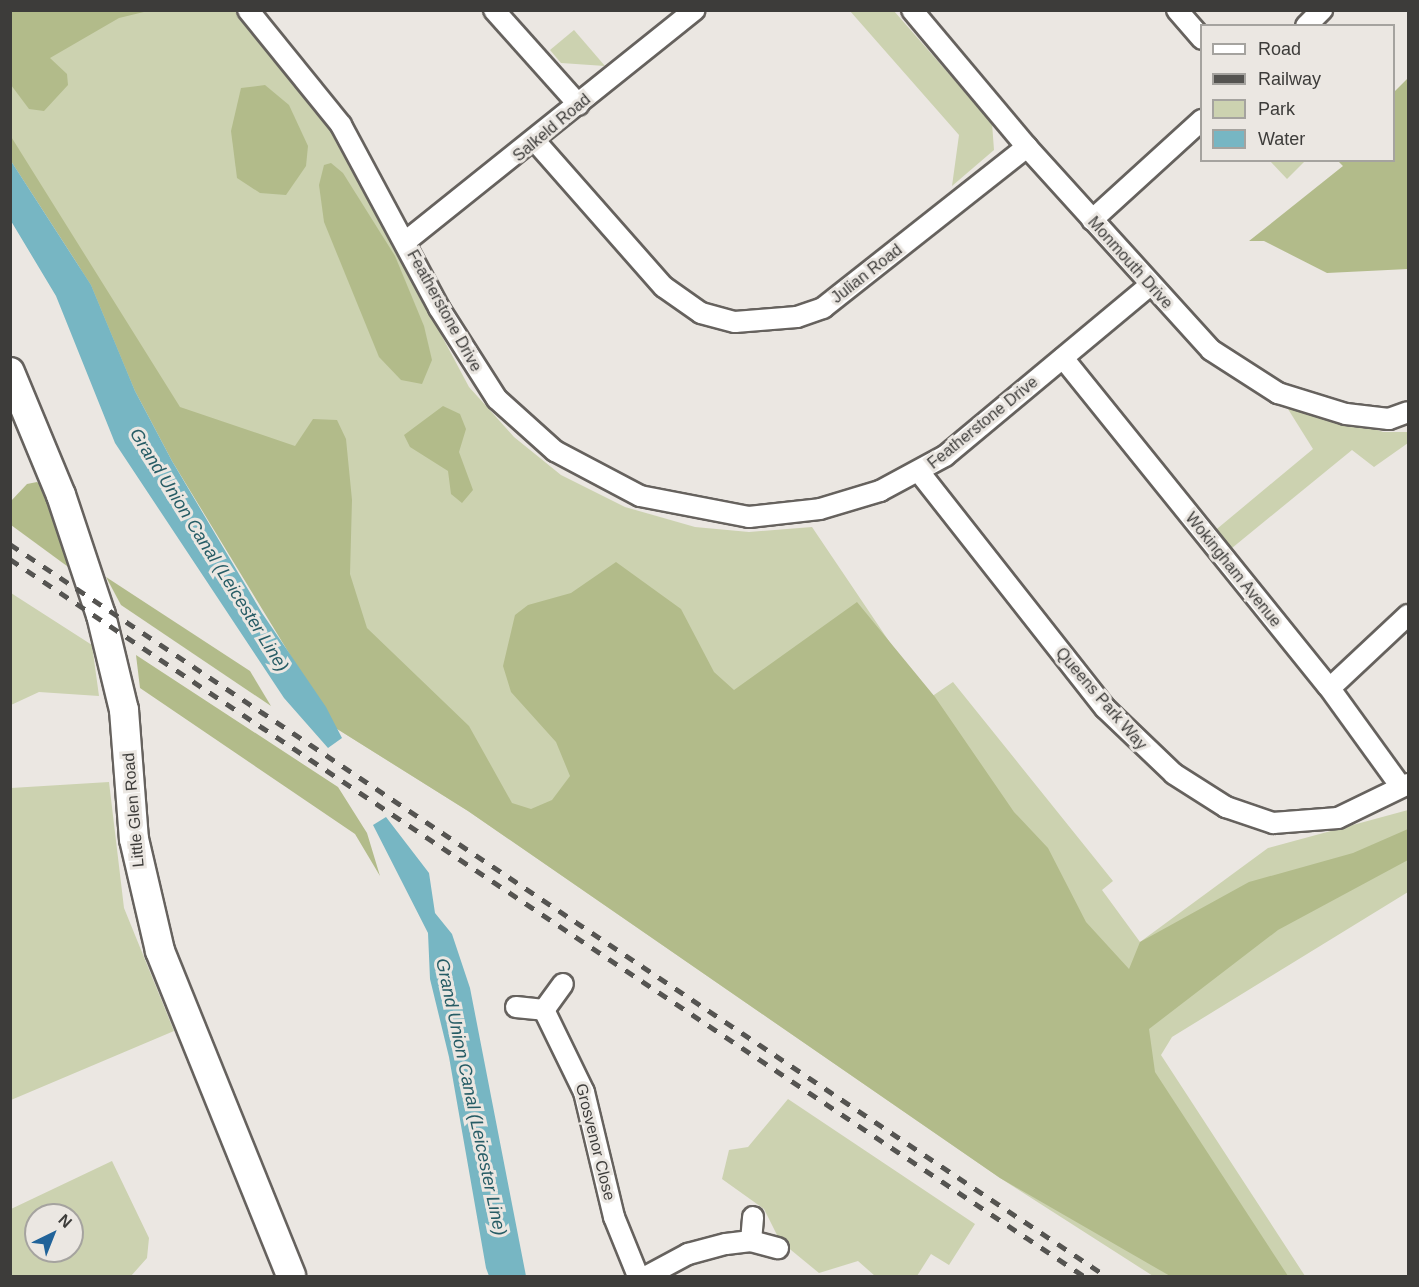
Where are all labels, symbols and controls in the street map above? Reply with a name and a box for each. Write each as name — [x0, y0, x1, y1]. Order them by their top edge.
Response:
legend — [1200, 24, 1395, 162]
text: Road — [1258, 39, 1301, 59]
text: Railway — [1258, 69, 1321, 89]
street label: Salkeld Road — [509, 90, 595, 166]
text: Park — [1258, 99, 1295, 119]
text: Water — [1258, 129, 1305, 149]
street label: Monmouth Drive — [1084, 213, 1176, 313]
street label: Julian Road — [828, 240, 906, 308]
street label: Featherstone Drive — [403, 247, 485, 375]
street label: Featherstone Drive — [924, 373, 1042, 473]
water label: Grand Union Canal (Leicester Line) — [125, 424, 293, 676]
street label: Wokingham Avenue — [1181, 509, 1285, 631]
street label: Queens Park Way — [1051, 644, 1151, 754]
street label: Little Glen Road — [119, 752, 149, 868]
water label: Grand Union Canal (Leicester Line) — [431, 956, 511, 1238]
street label: Grosvenor Close — [571, 1081, 619, 1203]
north arrow — [24, 1203, 84, 1263]
text: N — [55, 1211, 75, 1231]

